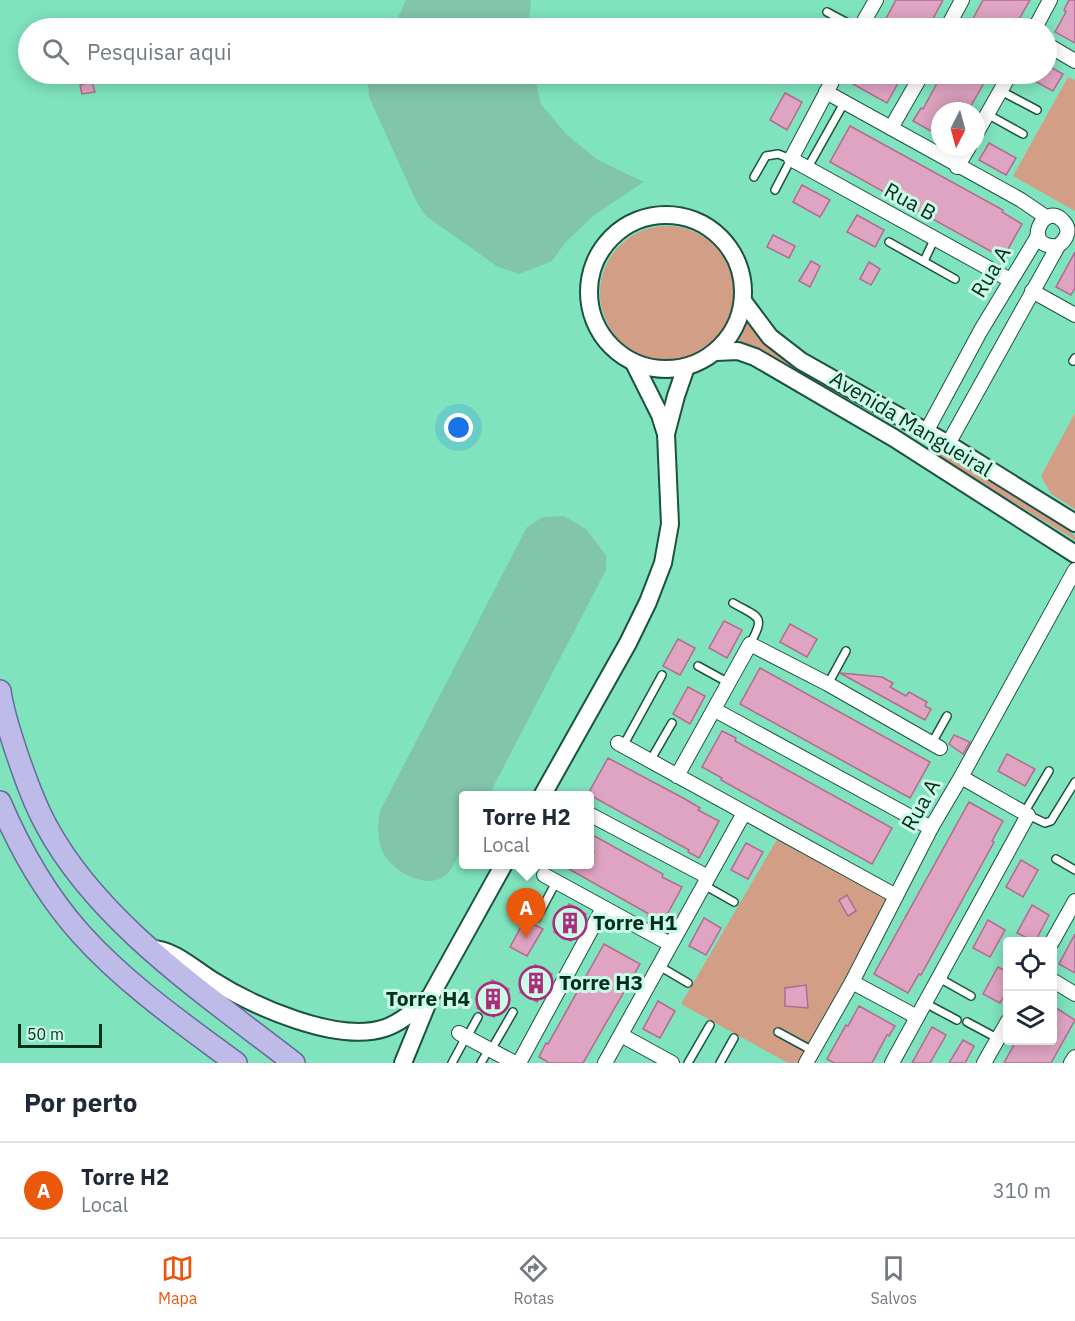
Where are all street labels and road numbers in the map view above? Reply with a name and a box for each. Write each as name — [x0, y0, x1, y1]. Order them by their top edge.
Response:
street label: Rua B — [880, 175, 941, 227]
street label: Rua A — [964, 241, 1016, 302]
street label: Avenida Mangueiral — [825, 364, 998, 483]
street label: Rua A — [894, 774, 946, 835]

